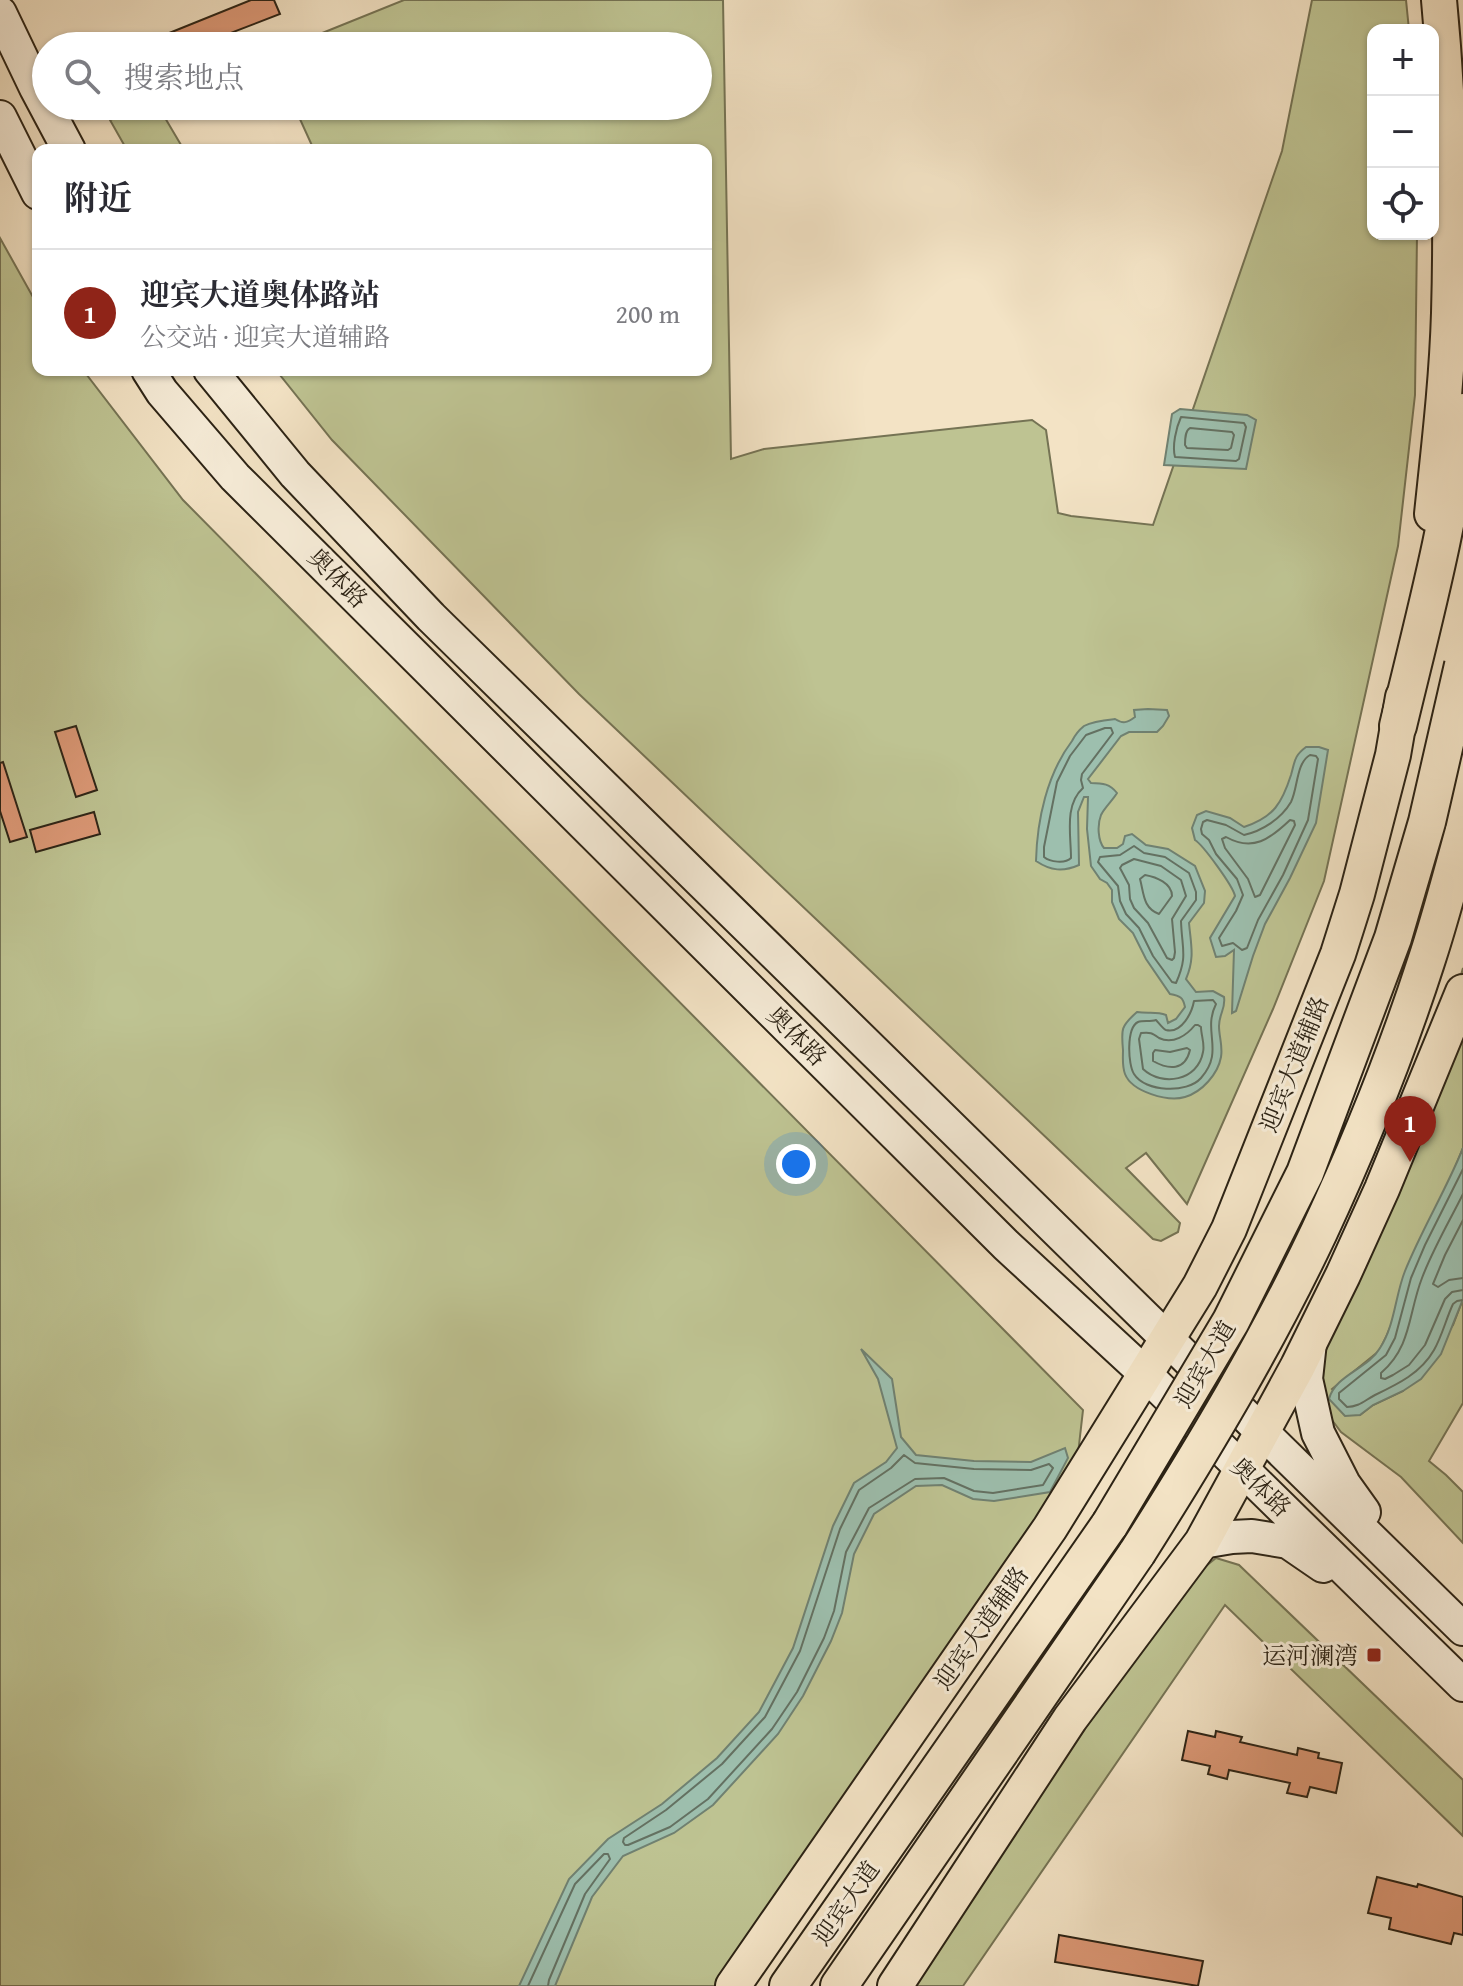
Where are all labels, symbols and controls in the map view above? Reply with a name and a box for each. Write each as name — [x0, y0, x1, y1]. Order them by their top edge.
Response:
map controls — [1367, 24, 1439, 240]
button: + — [1367, 24, 1439, 96]
search box — [32, 32, 712, 120]
icon: search — [60, 54, 104, 98]
text: 搜索地点 — [124, 55, 244, 99]
button: − — [1367, 96, 1439, 168]
button: locate — [1367, 168, 1439, 240]
text: 附近 — [64, 173, 132, 222]
text: 迎宾大道奥体路站 — [140, 272, 380, 316]
text: 1 — [83, 294, 97, 333]
text: 200 m — [615, 294, 680, 333]
text: 公交站 · 迎宾大道辅路 — [140, 317, 390, 356]
street label: 奥体路 — [300, 540, 376, 616]
street label: 迎宾大道辅路 — [1251, 991, 1337, 1137]
street label: 奥体路 — [759, 998, 835, 1074]
pin: 1 — [1384, 1096, 1436, 1162]
your location — [776, 1144, 816, 1184]
street label: 迎宾大道 — [1166, 1314, 1244, 1414]
street label: 奥体路 — [1223, 1449, 1299, 1525]
street label: 迎宾大道辅路 — [925, 1559, 1037, 1697]
place label: 运河澜湾 — [1262, 1638, 1358, 1673]
marker: 运河澜湾 — [1365, 1646, 1383, 1664]
street label: 迎宾大道 — [804, 1854, 888, 1952]

